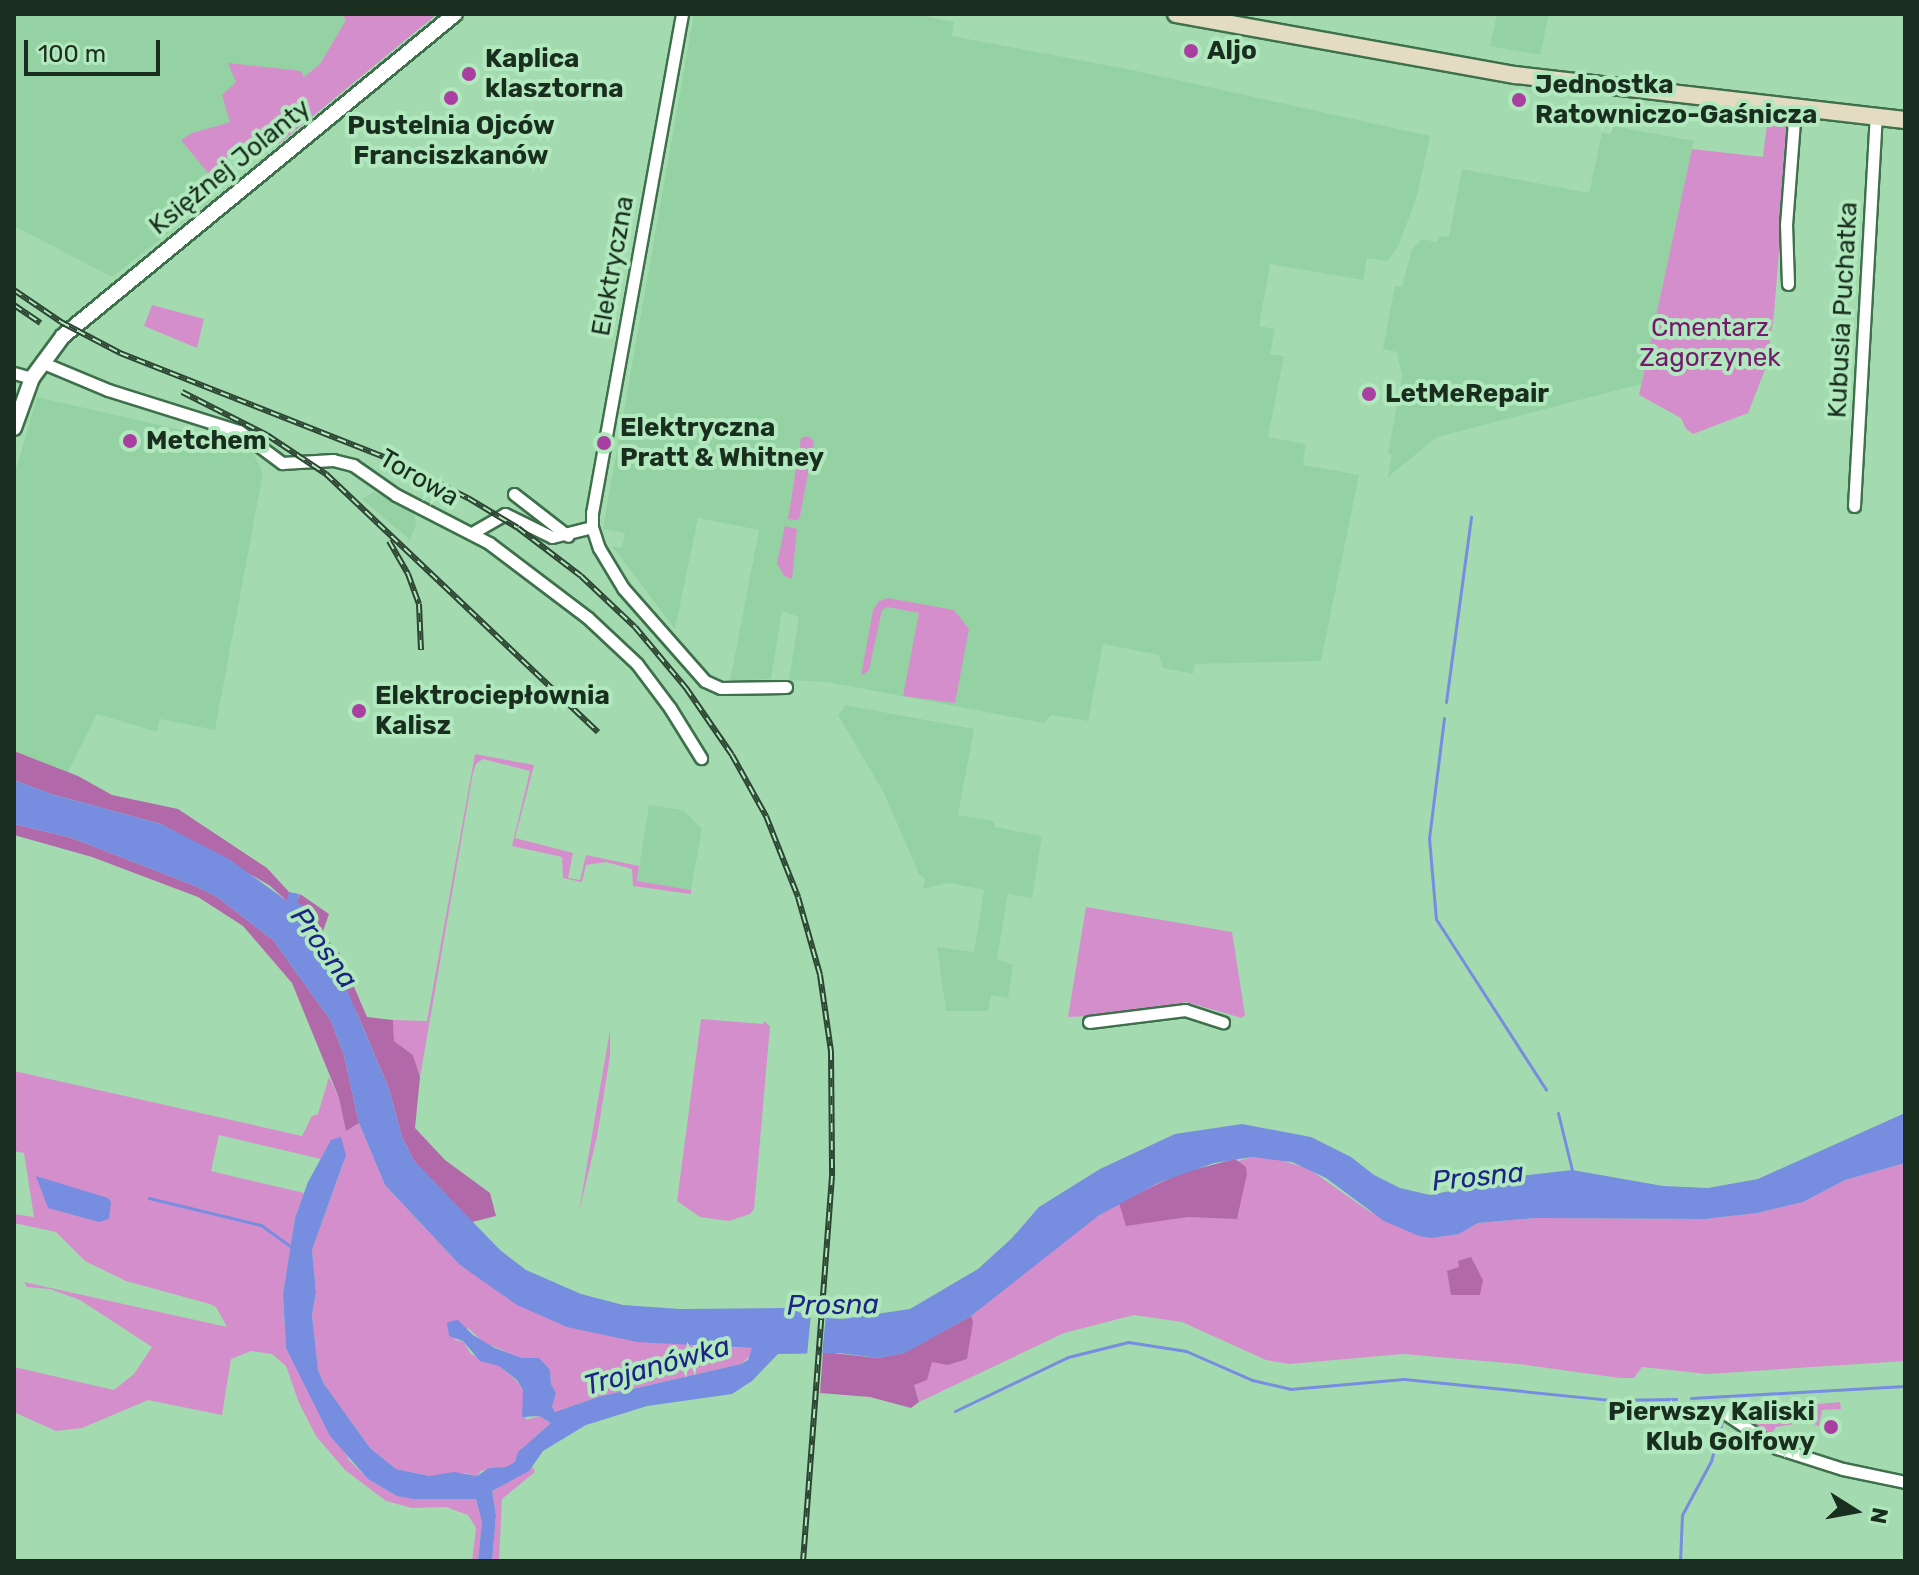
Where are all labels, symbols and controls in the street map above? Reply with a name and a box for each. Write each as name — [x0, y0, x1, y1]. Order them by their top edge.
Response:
scale bar — [28, 24, 164, 74]
place label: Aljo — [1207, 35, 1257, 67]
text: 100 m — [38, 40, 106, 68]
marker: Aljo — [1182, 42, 1200, 60]
place label: Kaplica klasztorna — [485, 43, 624, 104]
marker: Kaplica klasztorna — [460, 65, 478, 83]
place label: Jednostka Ratowniczo-Gaśnicza — [1535, 69, 1817, 130]
marker: Pustelnia Ojców Franciszkanów — [442, 89, 460, 107]
marker: Jednostka Ratowniczo-Gaśnicza — [1510, 91, 1528, 109]
street label: Księżnej Jolanty — [143, 93, 317, 241]
place label: Pustelnia Ojców Franciszkanów — [347, 110, 555, 172]
street label: Elektryczna — [585, 194, 641, 338]
street label: Kubusia Puchatka — [1822, 201, 1864, 419]
park label: Cmentarz Zagorzynek — [1639, 312, 1781, 374]
place label: LetMeRepair — [1385, 378, 1549, 410]
marker: LetMeRepair — [1360, 385, 1378, 403]
place label: Elektryczna Pratt & Whitney — [620, 412, 824, 474]
place label: Metchem — [146, 425, 267, 457]
marker: Metchem — [121, 432, 139, 450]
marker: Elektryczna Pratt & Whitney — [595, 434, 613, 452]
street label: Torowa — [374, 443, 464, 513]
place label: Elektrociepłownia Kalisz — [375, 680, 610, 742]
marker: Elektrociepłownia Kalisz — [350, 702, 368, 720]
water label: Prosna — [283, 901, 365, 995]
water label: Prosna — [1430, 1155, 1526, 1199]
water label: Prosna — [787, 1287, 879, 1323]
water label: Trojanówka — [580, 1329, 734, 1403]
place label: Pierwszy Kaliski Klub Golfowy — [1607, 1396, 1815, 1458]
marker: Pierwszy Kaliski Klub Golfowy — [1822, 1418, 1840, 1436]
north arrow — [1815, 1471, 1895, 1551]
text: N — [1864, 1505, 1894, 1526]

